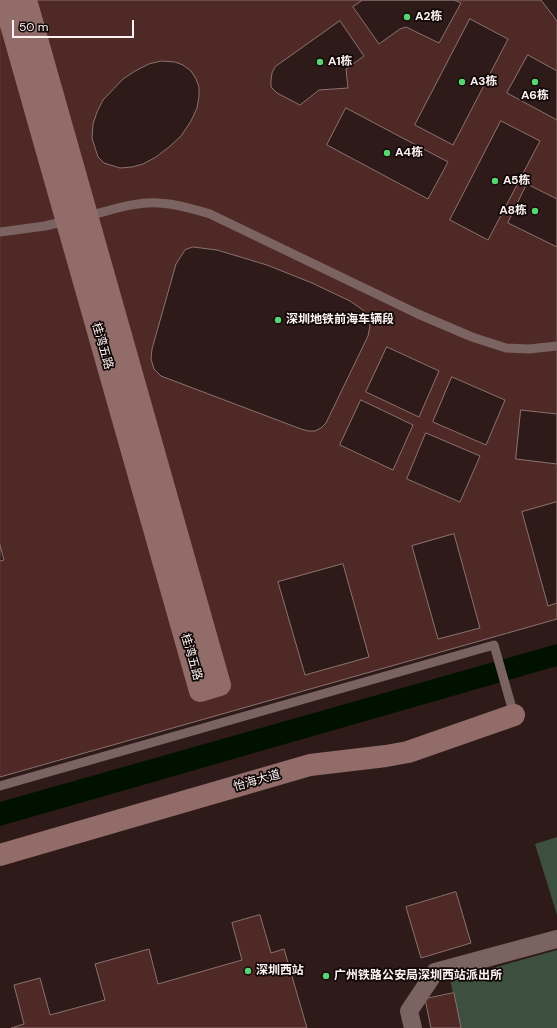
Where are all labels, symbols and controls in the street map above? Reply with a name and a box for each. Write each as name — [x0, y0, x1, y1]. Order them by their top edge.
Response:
place label: A2栋 — [415, 10, 442, 24]
scale bar — [14, 12, 136, 38]
marker: A2栋 — [402, 12, 412, 22]
text: 50 m — [19, 19, 48, 35]
place label: A1栋 — [328, 55, 353, 69]
marker: A1栋 — [315, 57, 325, 67]
place label: A3栋 — [470, 75, 498, 89]
marker: A3栋 — [457, 77, 467, 87]
marker: A6栋 — [530, 77, 540, 87]
place label: A6栋 — [521, 89, 549, 103]
place label: A4栋 — [395, 146, 423, 160]
marker: A4栋 — [382, 148, 392, 158]
place label: A5栋 — [503, 174, 531, 188]
marker: A5栋 — [490, 176, 500, 186]
place label: A8栋 — [499, 204, 527, 218]
marker: A8栋 — [530, 206, 540, 216]
place label: 深圳地铁前海车辆段 — [286, 313, 394, 327]
marker: 深圳地铁前海车辆段 — [273, 315, 283, 325]
street label: 桂湾五路 — [88, 321, 116, 371]
street label: 桂湾五路 — [177, 632, 205, 682]
street label: 怡海大道 — [232, 767, 282, 795]
place label: 深圳西站 — [256, 964, 304, 978]
marker: 深圳西站 — [243, 966, 253, 976]
place label: 广州铁路公安局深圳西站派出所 — [334, 969, 502, 983]
marker: 广州铁路公安局深圳西站派出所 — [321, 971, 331, 981]

